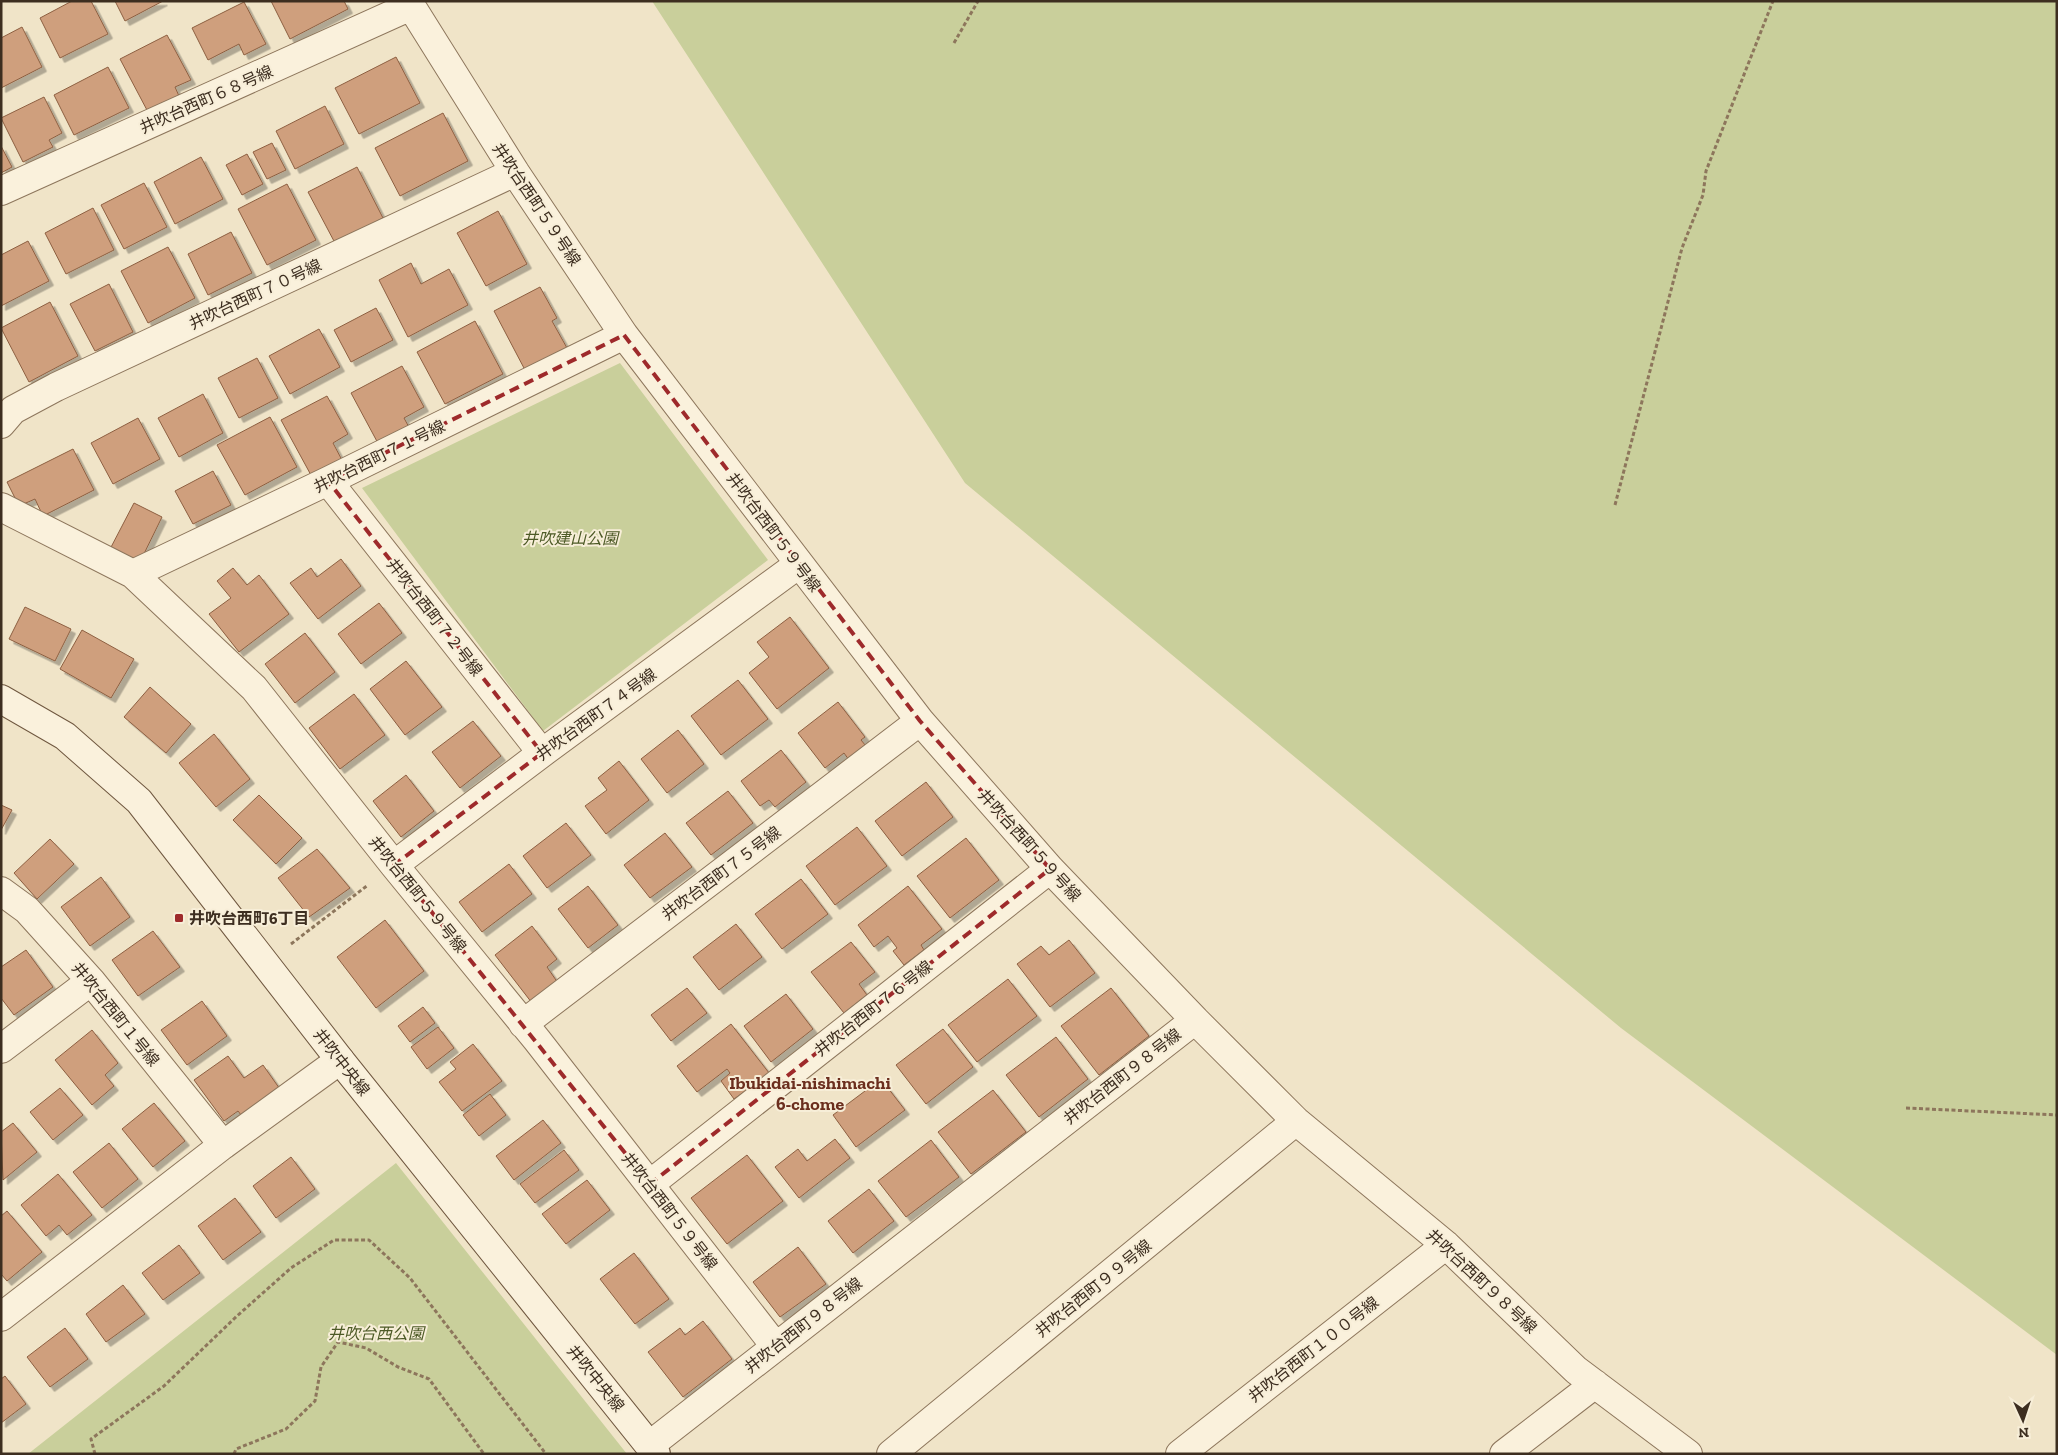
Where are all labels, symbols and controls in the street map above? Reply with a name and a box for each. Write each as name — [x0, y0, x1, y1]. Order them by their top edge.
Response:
street label: 井吹台西町６８号線 — [137, 61, 276, 137]
street label: 井吹台西町５９号線 — [488, 139, 585, 269]
street label: 井吹台西町７０号線 — [186, 255, 324, 333]
street label: 井吹台西町７１号線 — [310, 416, 448, 497]
street label: 井吹台西町５９号線 — [723, 469, 825, 596]
park label: 井吹建山公園 — [522, 529, 620, 548]
street label: 井吹台西町７２号線 — [383, 555, 486, 680]
street label: 井吹台西町７４号線 — [532, 664, 660, 764]
street label: 井吹台西町５９号線 — [974, 785, 1085, 905]
street label: 井吹台西町７５号線 — [658, 822, 785, 924]
street label: 井吹台西町５９号線 — [365, 832, 470, 956]
place label: 井吹台西町6丁目 — [189, 909, 310, 928]
marker: 井吹台西町6丁目 — [173, 912, 185, 924]
street label: 井吹台西町７６号線 — [811, 957, 936, 1060]
street label: 井吹台西町１号線 — [68, 959, 163, 1070]
street label: 井吹中央線 — [309, 1025, 374, 1100]
street label: 井吹台西町９８号線 — [1060, 1025, 1185, 1128]
district label: Ibukidai-nishimachi 6-chome — [729, 1072, 891, 1115]
street label: 井吹台西町５９号線 — [618, 1149, 721, 1274]
street label: 井吹台西町９８号線 — [1423, 1225, 1541, 1337]
street label: 井吹台西町９９号線 — [1031, 1236, 1155, 1341]
street label: 井吹台西町９８号線 — [741, 1274, 866, 1377]
street label: 井吹台西町１００号線 — [1244, 1293, 1382, 1406]
park label: 井吹台西公園 — [328, 1324, 426, 1343]
street label: 井吹中央線 — [563, 1341, 628, 1415]
north arrow — [1998, 1395, 2048, 1445]
text: N — [2018, 1424, 2029, 1441]

